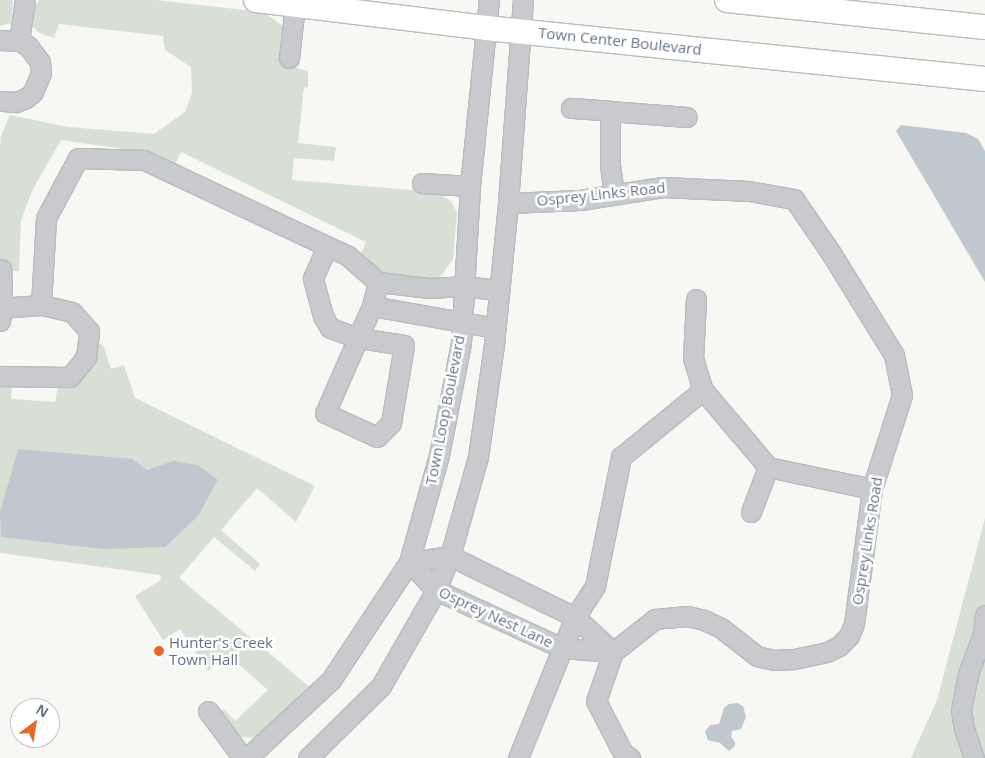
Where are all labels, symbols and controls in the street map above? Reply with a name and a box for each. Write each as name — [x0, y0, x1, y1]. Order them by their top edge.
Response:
street label: Town Center Boulevard — [537, 23, 703, 59]
street label: Osprey Links Road — [536, 178, 666, 210]
street label: Town Loop Boulevard — [422, 334, 468, 486]
street label: Osprey Links Road — [848, 476, 886, 606]
street label: Osprey Nest Lane — [436, 583, 556, 651]
place label: Hunter's Creek Town Hall — [169, 633, 273, 668]
marker: Hunter's Creek Town Hall — [153, 645, 165, 657]
north arrow — [10, 698, 60, 748]
text: N — [33, 699, 52, 722]

